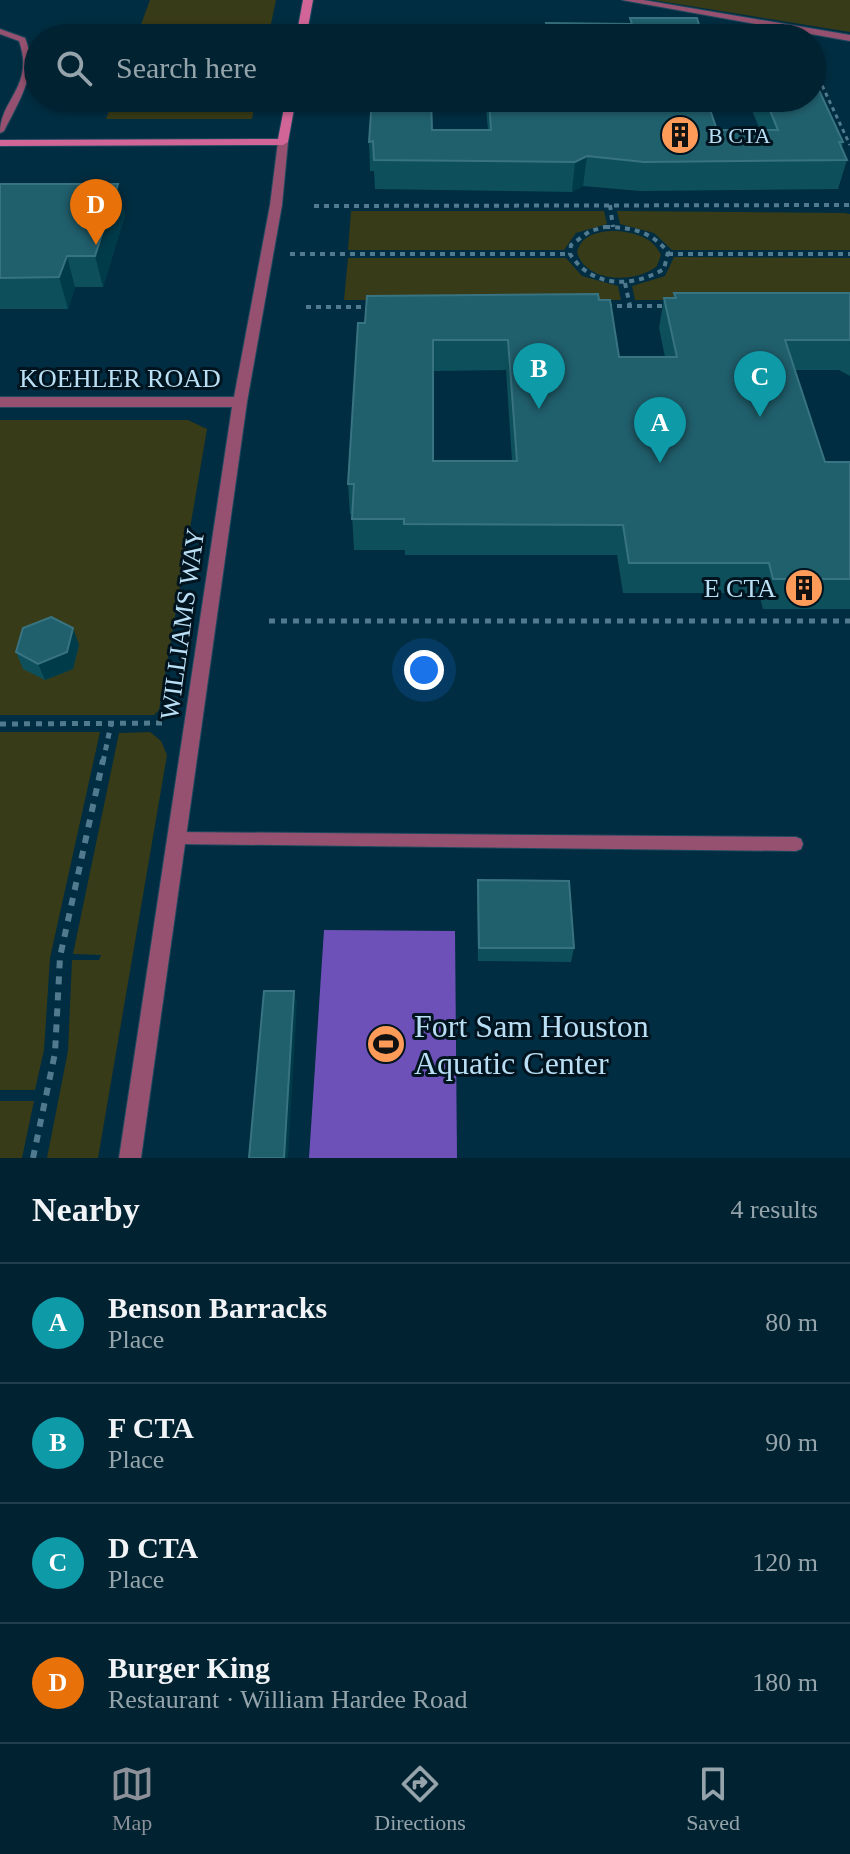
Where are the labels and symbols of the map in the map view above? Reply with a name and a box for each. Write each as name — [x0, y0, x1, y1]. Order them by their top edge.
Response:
building icon: B CTA — [659, 114, 701, 156]
place label: B CTA — [708, 123, 771, 148]
pin: D — [70, 179, 122, 245]
pin: B — [513, 343, 565, 409]
pin: C — [734, 351, 786, 417]
street label: KOEHLER ROAD — [19, 364, 221, 393]
pin: A — [634, 397, 686, 463]
street label: WILLIAMS WAY — [155, 526, 210, 722]
building icon: E CTA — [783, 567, 825, 609]
place label: E CTA — [704, 574, 776, 603]
your location — [404, 650, 444, 690]
place label: Fort Sam Houston Aquatic Center — [414, 1008, 649, 1081]
sports icon: Fort Sam Houston Aquatic Center — [365, 1023, 407, 1065]

